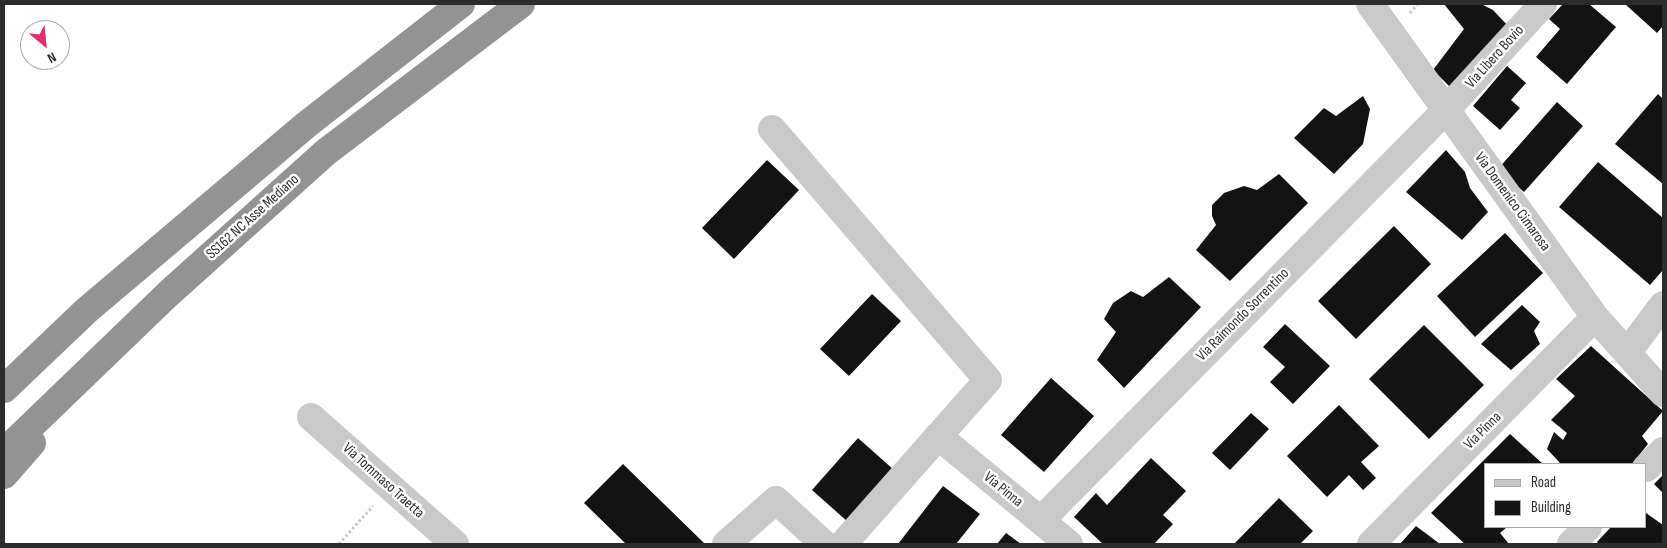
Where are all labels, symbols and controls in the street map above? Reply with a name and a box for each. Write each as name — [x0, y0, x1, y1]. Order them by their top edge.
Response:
north arrow — [20, 20, 70, 70]
street label: Via Libero Bovio — [1462, 22, 1528, 92]
text: N — [45, 49, 59, 67]
street label: Via Domenico Cimarosa — [1470, 149, 1554, 255]
street label: SS162 NC Asse Mediano — [203, 171, 303, 263]
street label: Via Raimondo Sorrentino — [1193, 265, 1293, 365]
street label: Via Pinna — [1461, 409, 1505, 453]
street label: Via Tommaso Traetta — [338, 440, 428, 522]
legend — [1484, 463, 1647, 528]
street label: Via Pinna — [980, 469, 1026, 511]
text: Road — [1531, 473, 1556, 492]
text: Building — [1531, 498, 1571, 517]

